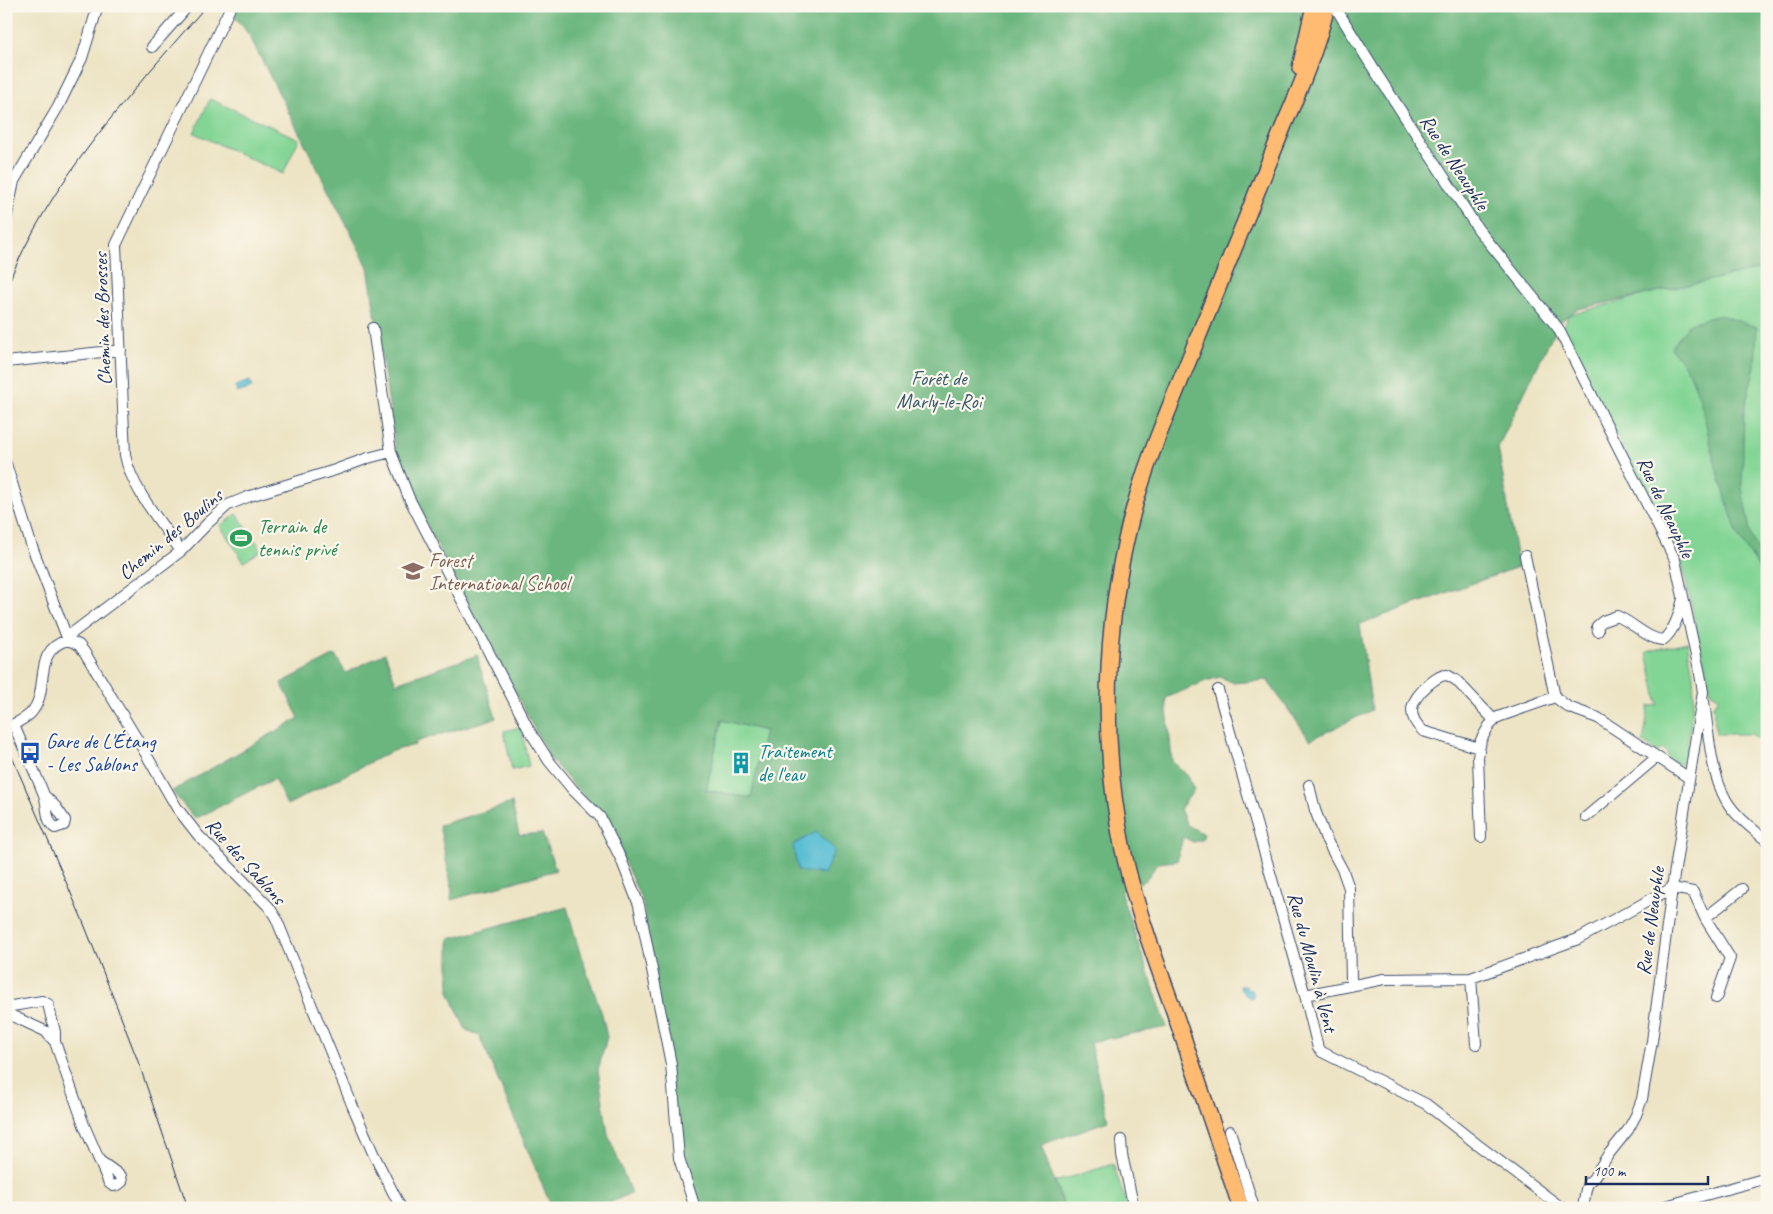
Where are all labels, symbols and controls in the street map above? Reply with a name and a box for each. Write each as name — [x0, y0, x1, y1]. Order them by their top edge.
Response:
street label: Rue de Neauphle — [1414, 110, 1495, 216]
street label: Chemin des Brosses — [88, 250, 117, 386]
park label: Forêt de Marly-le-Roi — [897, 366, 984, 414]
street label: Rue de Neauphle — [1631, 453, 1700, 563]
street label: Chemin des Boulins — [113, 482, 229, 585]
place label: Terrain de tennis privé — [258, 514, 340, 562]
sports icon: Terrain de tennis privé — [228, 525, 254, 551]
place label: Forest International School — [429, 548, 573, 596]
school or university icon: Forest International School — [400, 558, 426, 584]
place label: Gare de L'Étang - Les Sablons — [46, 729, 157, 777]
place label: Traitement de l'eau — [758, 739, 834, 787]
bus stop icon: Gare de L'Étang - Les Sablons — [17, 740, 43, 766]
building icon: Traitement de l'eau — [728, 750, 754, 776]
street label: Rue des Sablons — [200, 813, 293, 911]
street label: Rue de Neauphle — [1631, 864, 1671, 977]
street label: Rue du Moulin à Vent — [1282, 889, 1344, 1037]
scale bar — [1586, 1154, 1708, 1186]
text: 100 m — [1593, 1162, 1627, 1181]

